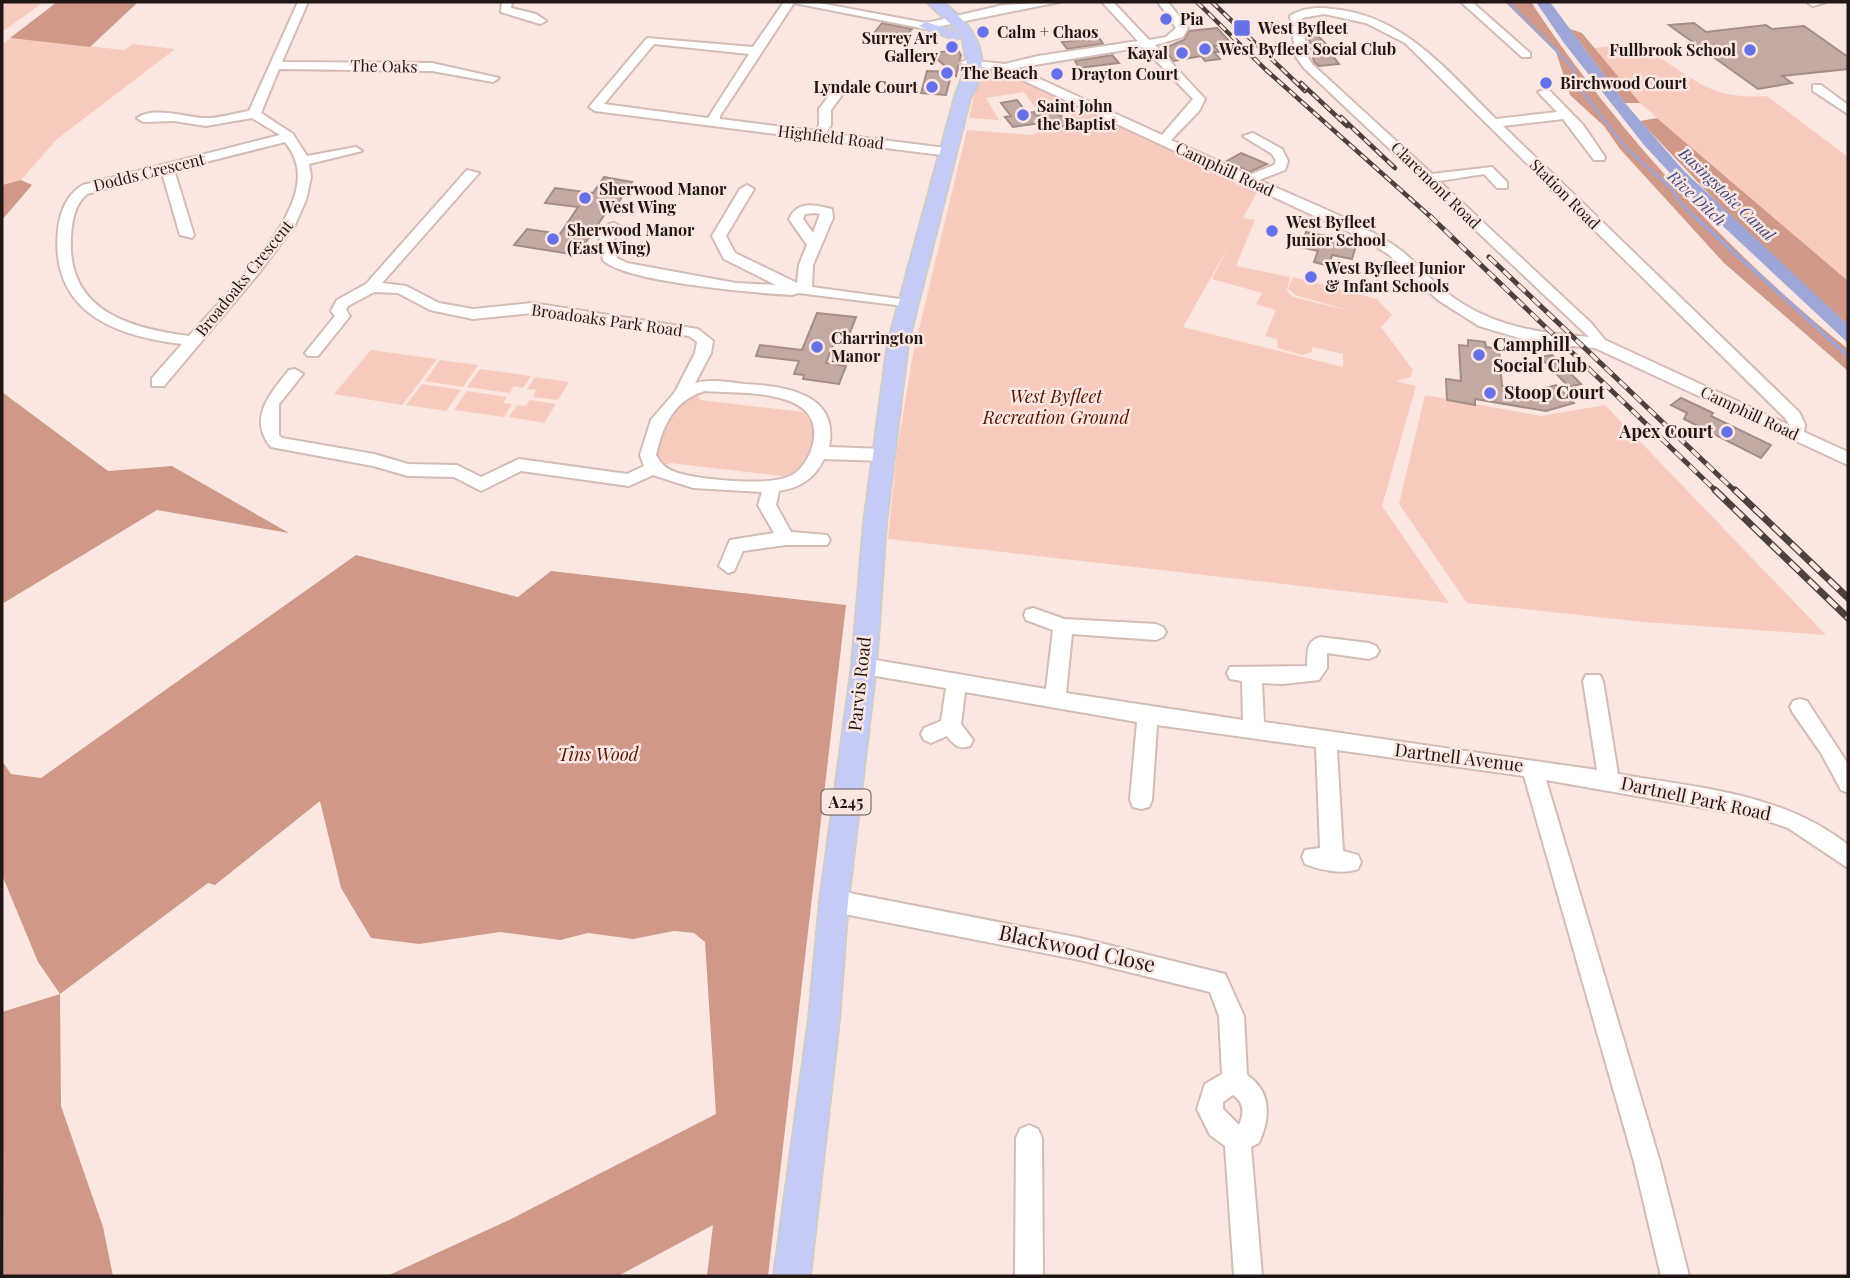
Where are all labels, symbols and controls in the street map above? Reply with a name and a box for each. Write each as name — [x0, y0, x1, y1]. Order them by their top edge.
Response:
place label: Pia — [1180, 8, 1204, 29]
marker: Pia — [1158, 11, 1174, 27]
place label: West Byfleet — [1257, 17, 1348, 38]
marker: West Byfleet — [1232, 18, 1252, 38]
place label: Calm + Chaos — [997, 21, 1098, 42]
marker: Calm + Chaos — [975, 24, 991, 40]
place label: Surrey Art Gallery — [862, 27, 939, 66]
place label: West Byfleet Social Club — [1218, 38, 1396, 59]
marker: Surrey Art Gallery — [944, 39, 960, 55]
place label: Fullbrook School — [1609, 39, 1736, 60]
marker: West Byfleet Social Club — [1197, 41, 1213, 57]
place label: Kayal — [1127, 42, 1168, 63]
marker: Fullbrook School — [1742, 42, 1758, 58]
marker: Kayal — [1174, 45, 1190, 61]
street label: The Oaks — [350, 54, 418, 77]
place label: The Beach — [961, 62, 1038, 83]
place label: Drayton Court — [1071, 63, 1179, 84]
marker: The Beach — [939, 65, 955, 81]
marker: Drayton Court — [1049, 66, 1065, 82]
place label: Birchwood Court — [1560, 72, 1688, 93]
marker: Birchwood Court — [1538, 75, 1554, 91]
place label: Lyndale Court — [813, 76, 918, 97]
marker: Lyndale Court — [924, 79, 940, 95]
place label: Saint John the Baptist — [1036, 95, 1117, 134]
marker: Saint John the Baptist — [1015, 107, 1031, 123]
street label: Highfield Road — [777, 120, 885, 153]
street label: Camphill Road — [1173, 137, 1278, 200]
street label: Claremont Road — [1387, 137, 1486, 233]
water label: Basingstoke Canal — [1674, 142, 1780, 245]
street label: Dodds Crescent — [91, 147, 207, 196]
street label: Station Road — [1526, 154, 1605, 233]
water label: Rive Ditch — [1663, 165, 1731, 230]
place label: Sherwood Manor West Wing — [598, 178, 727, 217]
marker: Sherwood Manor West Wing — [577, 190, 593, 206]
place label: West Byfleet Junior School — [1285, 211, 1386, 250]
street label: Broadoaks Crescent — [190, 215, 297, 340]
place label: Sherwood Manor (East Wing) — [567, 219, 695, 258]
marker: West Byfleet Junior School — [1264, 223, 1280, 239]
marker: Sherwood Manor (East Wing) — [545, 231, 561, 247]
place label: West Byfleet Junior & Infant Schools — [1324, 257, 1466, 296]
marker: West Byfleet Junior & Infant Schools — [1303, 269, 1319, 285]
street label: Broadoaks Park Road — [530, 299, 684, 341]
place label: Charrington Manor — [831, 327, 923, 366]
place label: Camphill Social Club — [1493, 332, 1587, 377]
marker: Charrington Manor — [809, 339, 825, 355]
marker: Camphill Social Club — [1471, 347, 1487, 363]
place label: Stoop Court — [1504, 380, 1605, 404]
street label: Camphill Road — [1698, 381, 1803, 444]
park label: West Byfleet Recreation Ground — [982, 384, 1130, 429]
marker: Stoop Court — [1482, 385, 1498, 401]
place label: Apex Court — [1618, 419, 1714, 443]
marker: Apex Court — [1719, 424, 1735, 440]
street label: Parvis Road — [842, 635, 876, 732]
street label: Dartnell Avenue — [1393, 737, 1525, 777]
park label: Tins Wood — [558, 742, 640, 766]
street label: Dartnell Park Road — [1619, 770, 1774, 826]
road number: A245 — [822, 790, 870, 814]
street label: Blackwood Close — [997, 917, 1158, 977]

